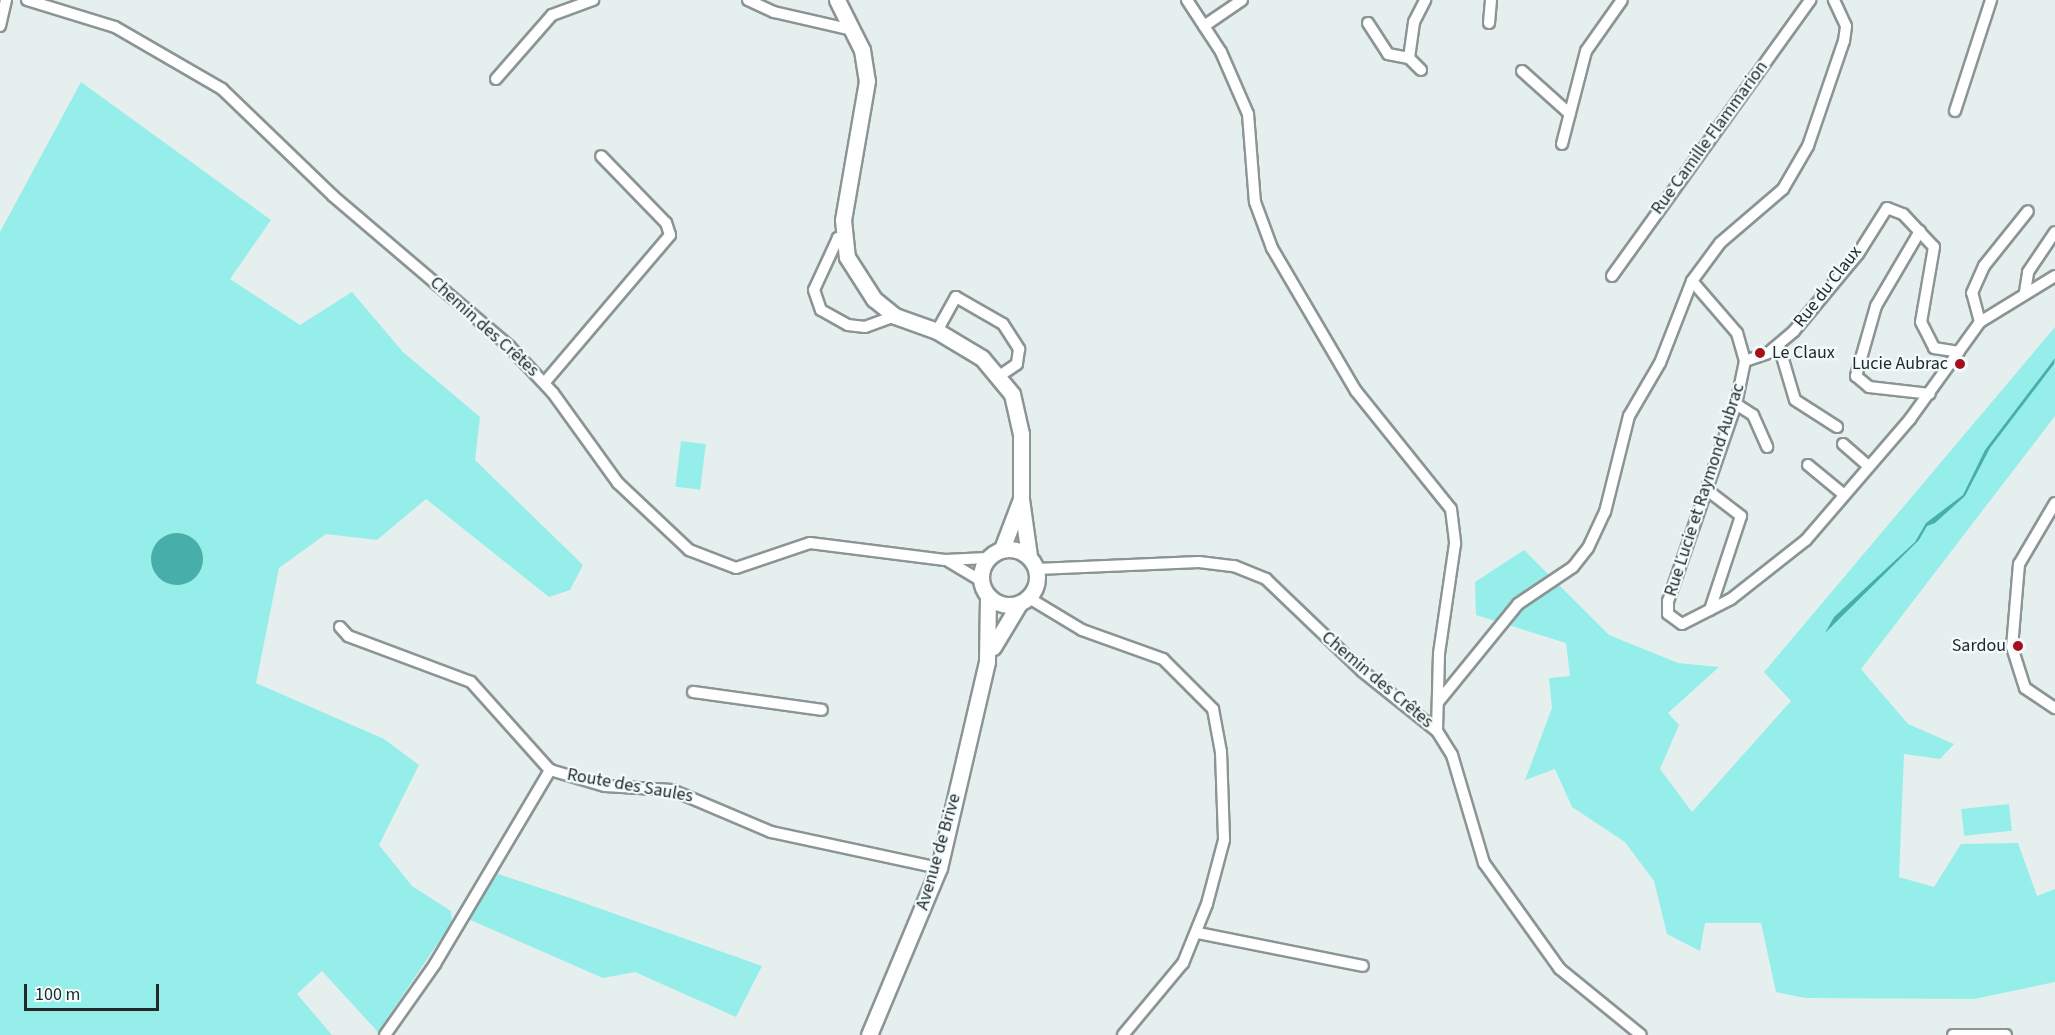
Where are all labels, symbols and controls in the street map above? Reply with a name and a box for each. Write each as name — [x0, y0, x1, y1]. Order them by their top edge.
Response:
street label: Rue Camille Flammarion — [1647, 57, 1773, 219]
street label: Rue du Claux — [1789, 242, 1867, 332]
street label: Chemin des Crêtes — [425, 272, 543, 382]
place label: Le Claux — [1772, 342, 1835, 364]
marker: Le Claux — [1753, 346, 1767, 360]
place label: Lucie Aubrac — [1852, 353, 1948, 375]
marker: Lucie Aubrac — [1953, 357, 1967, 371]
street label: Rue Lucie et Raymond Aubrac — [1660, 381, 1750, 599]
street label: Chemin des Crêtes — [1317, 627, 1437, 733]
place label: Sardou — [1952, 635, 2006, 657]
marker: Sardou — [2011, 639, 2025, 653]
street label: Route des Saules — [565, 764, 695, 808]
street label: Avenue de Brive — [912, 791, 966, 913]
scale bar — [27, 972, 162, 1010]
text: 100 m — [35, 982, 80, 1007]

